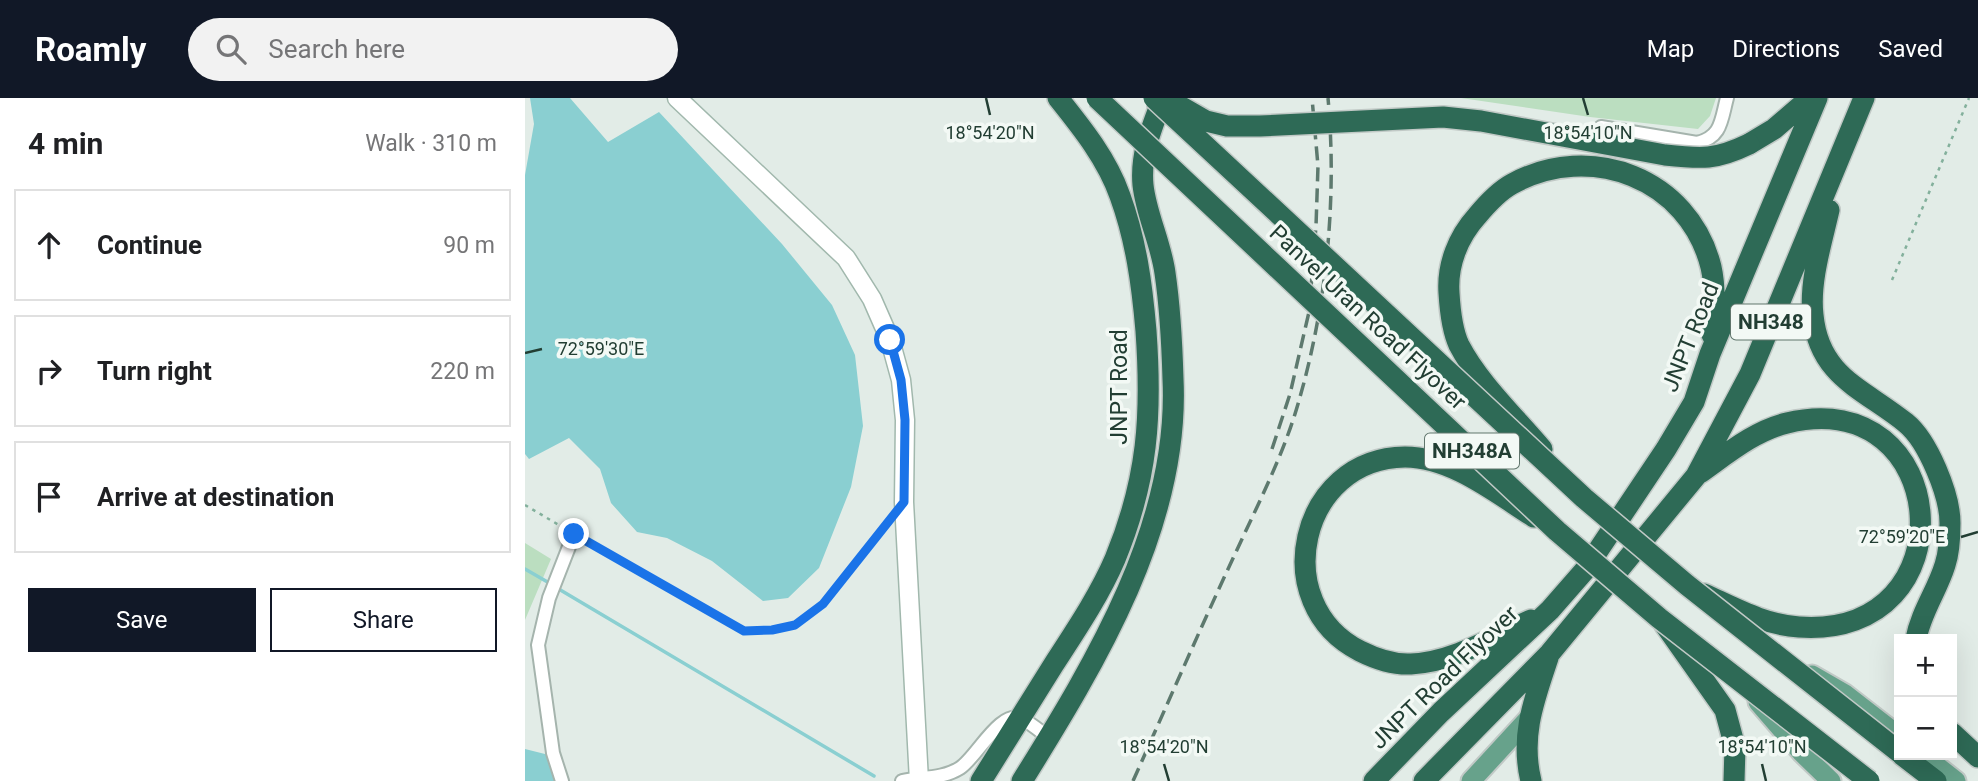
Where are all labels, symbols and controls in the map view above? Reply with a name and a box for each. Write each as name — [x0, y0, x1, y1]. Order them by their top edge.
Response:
search box — [188, 18, 678, 81]
text: Roamly — [35, 30, 146, 69]
icon: search — [212, 30, 250, 68]
text: Search here — [268, 34, 405, 64]
text: Map — [1647, 35, 1694, 63]
text: Directions — [1732, 35, 1840, 63]
text: Saved — [1878, 35, 1943, 63]
text: 18°54'20"N — [945, 122, 1035, 143]
text: 18°54'10"N — [1543, 122, 1633, 143]
text: 4 min — [28, 126, 103, 161]
text: Walk · 310 m — [365, 130, 497, 157]
street label: Panvel Uran Road Flyover — [1264, 219, 1472, 416]
icon: ahead — [30, 226, 68, 264]
text: Continue — [97, 230, 202, 260]
text: 90 m — [443, 232, 495, 259]
street label: JNPT Road — [1656, 279, 1725, 396]
road number: NH348 — [1731, 304, 1811, 340]
route start — [874, 324, 905, 355]
street label: JNPT Road — [1106, 329, 1133, 445]
text: 72°59'30"E — [558, 338, 644, 359]
icon: right — [30, 352, 68, 390]
text: Turn right — [97, 356, 212, 386]
text: 220 m — [430, 358, 495, 385]
road number: NH348A — [1425, 434, 1519, 468]
icon: arrive — [30, 478, 68, 516]
text: Arrive at destination — [97, 482, 334, 512]
route end — [558, 518, 589, 549]
text: 72°59'20"E — [1859, 526, 1945, 547]
button: Save — [28, 588, 256, 652]
button: Share — [270, 588, 497, 652]
street label: JNPT Road Flyover — [1365, 600, 1524, 754]
map controls — [1894, 634, 1957, 760]
button: + — [1894, 634, 1957, 697]
button: − — [1894, 697, 1957, 760]
text: 18°54'20"N — [1119, 736, 1209, 757]
text: 18°54'10"N — [1717, 736, 1807, 757]

